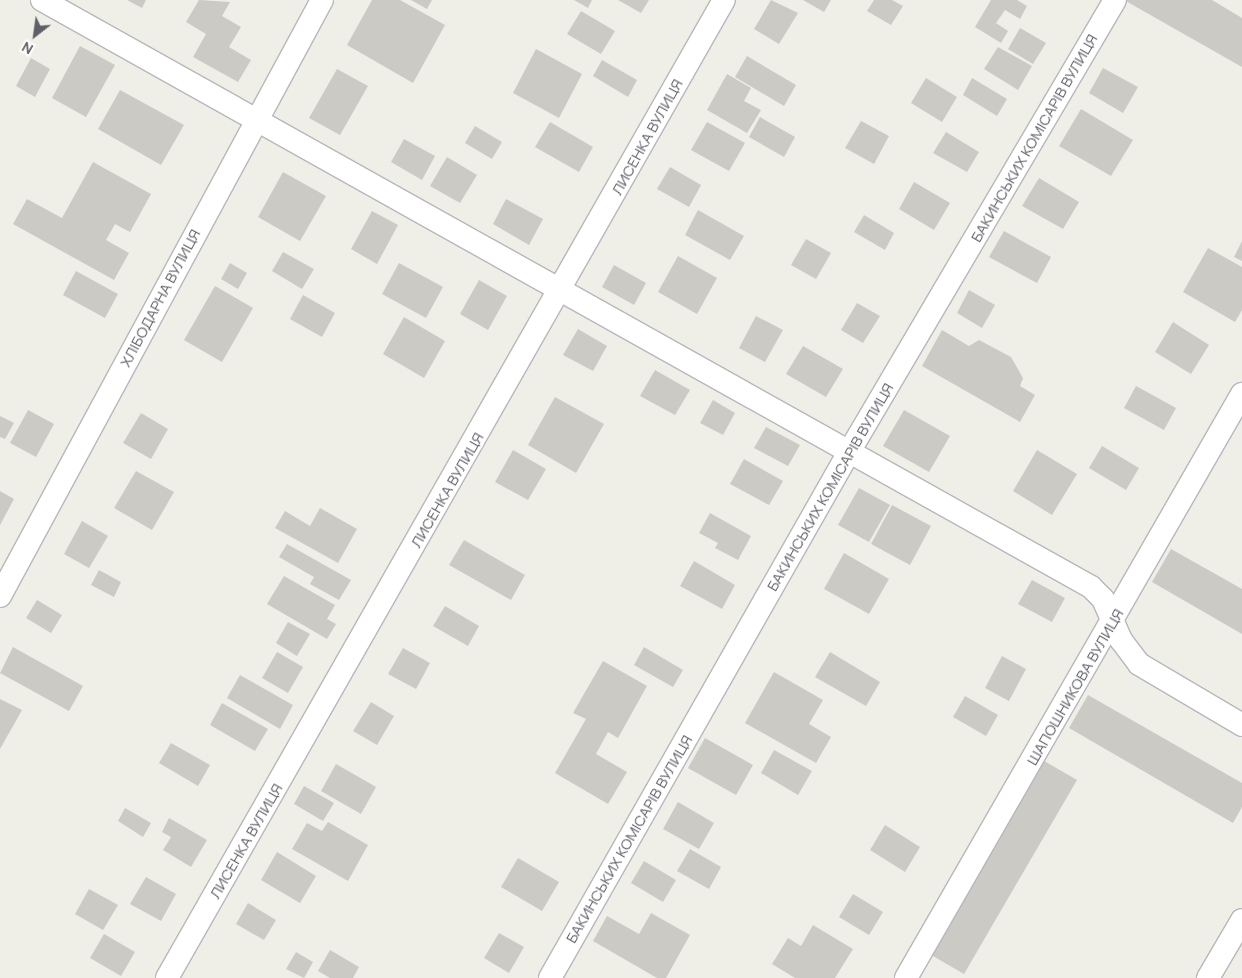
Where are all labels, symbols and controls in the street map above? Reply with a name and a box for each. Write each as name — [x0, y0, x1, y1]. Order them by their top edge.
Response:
north arrow — [10, 10, 60, 60]
street label: БАКИНСЬКИХ КОМІСАРІВ ВУЛИЦЯ — [967, 31, 1101, 245]
text: N — [18, 38, 36, 59]
street label: ЛИСЕНКА ВУЛИЦЯ — [608, 76, 686, 198]
street label: ХЛІБОДАРНА ВУЛИЦЯ — [116, 226, 204, 370]
street label: БАКИНСЬКИХ КОМІСАРІВ ВУЛИЦЯ — [763, 380, 897, 594]
street label: ЛИСЕНКА ВУЛИЦЯ — [407, 429, 487, 551]
street label: ШАПОШНИКОВА ВУЛИЦЯ — [1023, 606, 1127, 768]
street label: БАКИНСЬКИХ КОМІСАРІВ ВУЛИЦЯ — [562, 732, 696, 946]
street label: ЛИСЕНКА ВУЛИЦЯ — [206, 780, 286, 902]

